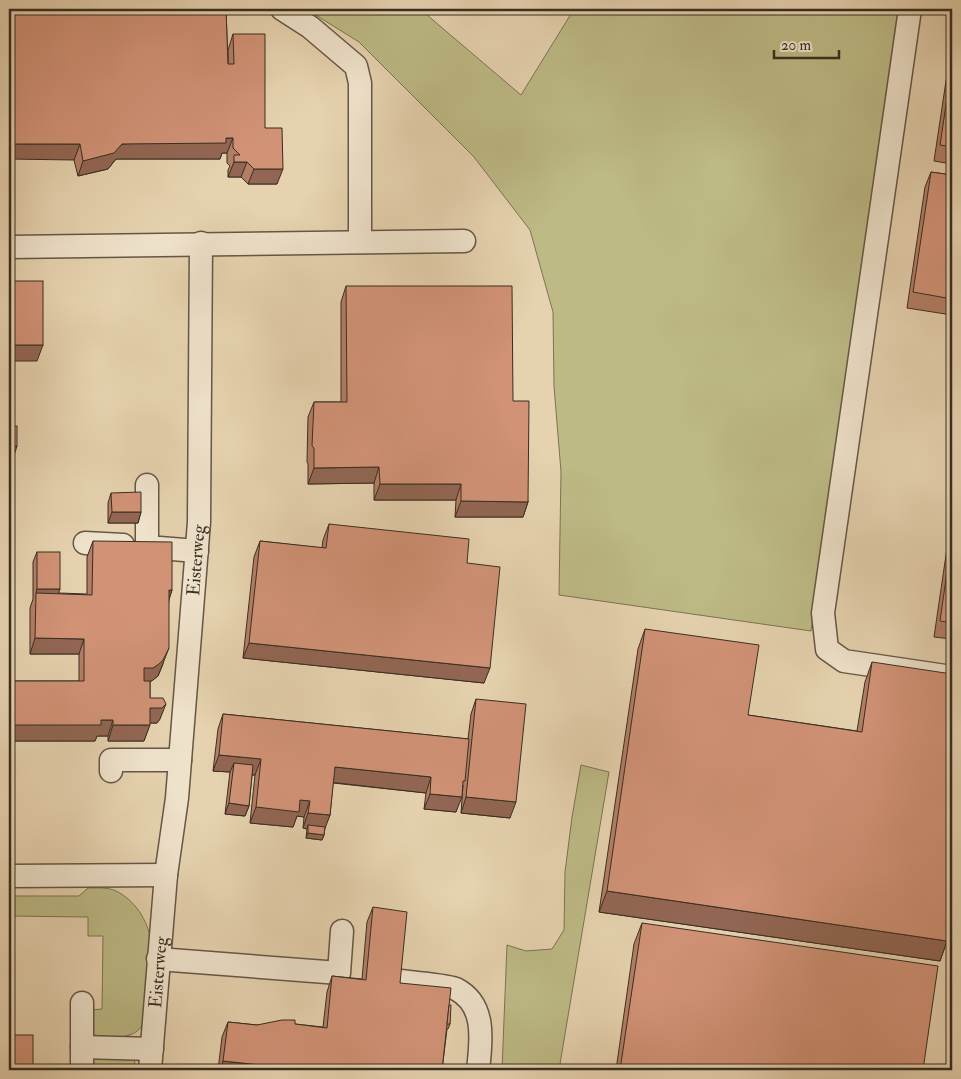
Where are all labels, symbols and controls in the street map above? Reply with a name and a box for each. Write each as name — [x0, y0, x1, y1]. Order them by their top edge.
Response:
scale bar — [774, 28, 838, 60]
text: 20 m — [781, 36, 811, 55]
street label: Eisterweg — [182, 523, 211, 597]
street label: Eisterweg — [144, 935, 173, 1009]

